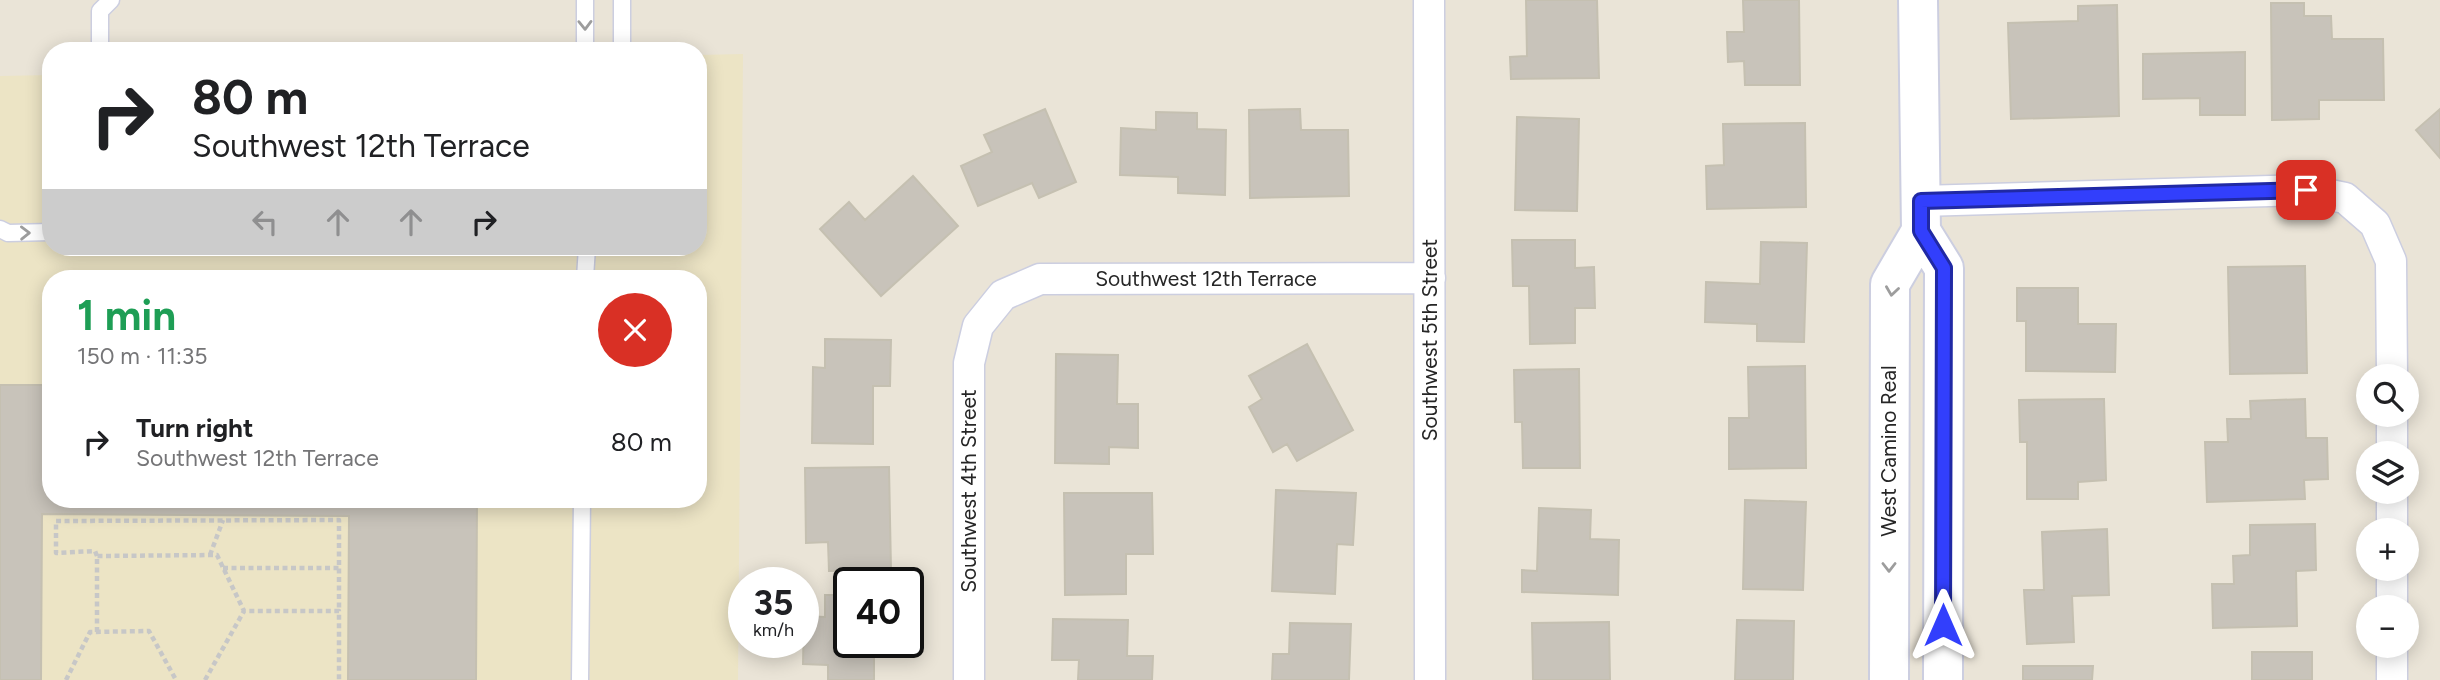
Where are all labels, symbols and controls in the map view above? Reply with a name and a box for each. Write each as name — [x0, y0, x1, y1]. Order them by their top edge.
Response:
one-way arrow — [577, 21, 593, 31]
text: 80 m — [192, 67, 308, 126]
icon: right — [77, 70, 168, 161]
text: Southwest 12th Terrace — [192, 127, 530, 165]
pin — [2276, 160, 2336, 220]
icon: arrive — [2287, 171, 2325, 209]
icon: left — [246, 203, 284, 241]
icon: ahead — [319, 203, 357, 241]
icon: ahead — [392, 203, 430, 241]
icon: right — [465, 203, 503, 241]
one-way arrow — [20, 225, 31, 241]
street label: Southwest 5th Street — [1417, 239, 1442, 441]
street label: Southwest 12th Terrace — [1095, 266, 1317, 291]
one-way arrow — [1884, 285, 1899, 297]
text: 1 min — [77, 290, 176, 341]
button: close — [598, 293, 672, 367]
text: 150 m · 11:35 — [77, 342, 207, 370]
map controls — [2356, 364, 2419, 658]
button: search — [2356, 364, 2419, 427]
street label: West Camino Real — [1876, 365, 1901, 537]
street label: Southwest 4th Street — [956, 389, 981, 593]
text: Turn right — [136, 412, 253, 444]
icon: right — [77, 423, 115, 461]
text: 80 m — [611, 426, 672, 458]
button: layers — [2356, 441, 2419, 504]
text: Southwest 12th Terrace — [136, 444, 379, 472]
button: + — [2356, 518, 2419, 581]
one-way arrow — [1881, 562, 1897, 573]
speed limit sign: 40 — [833, 567, 924, 658]
text: 35 — [754, 582, 793, 624]
position arrow — [1906, 588, 1980, 662]
button: − — [2356, 595, 2419, 658]
text: km/h — [753, 619, 794, 641]

